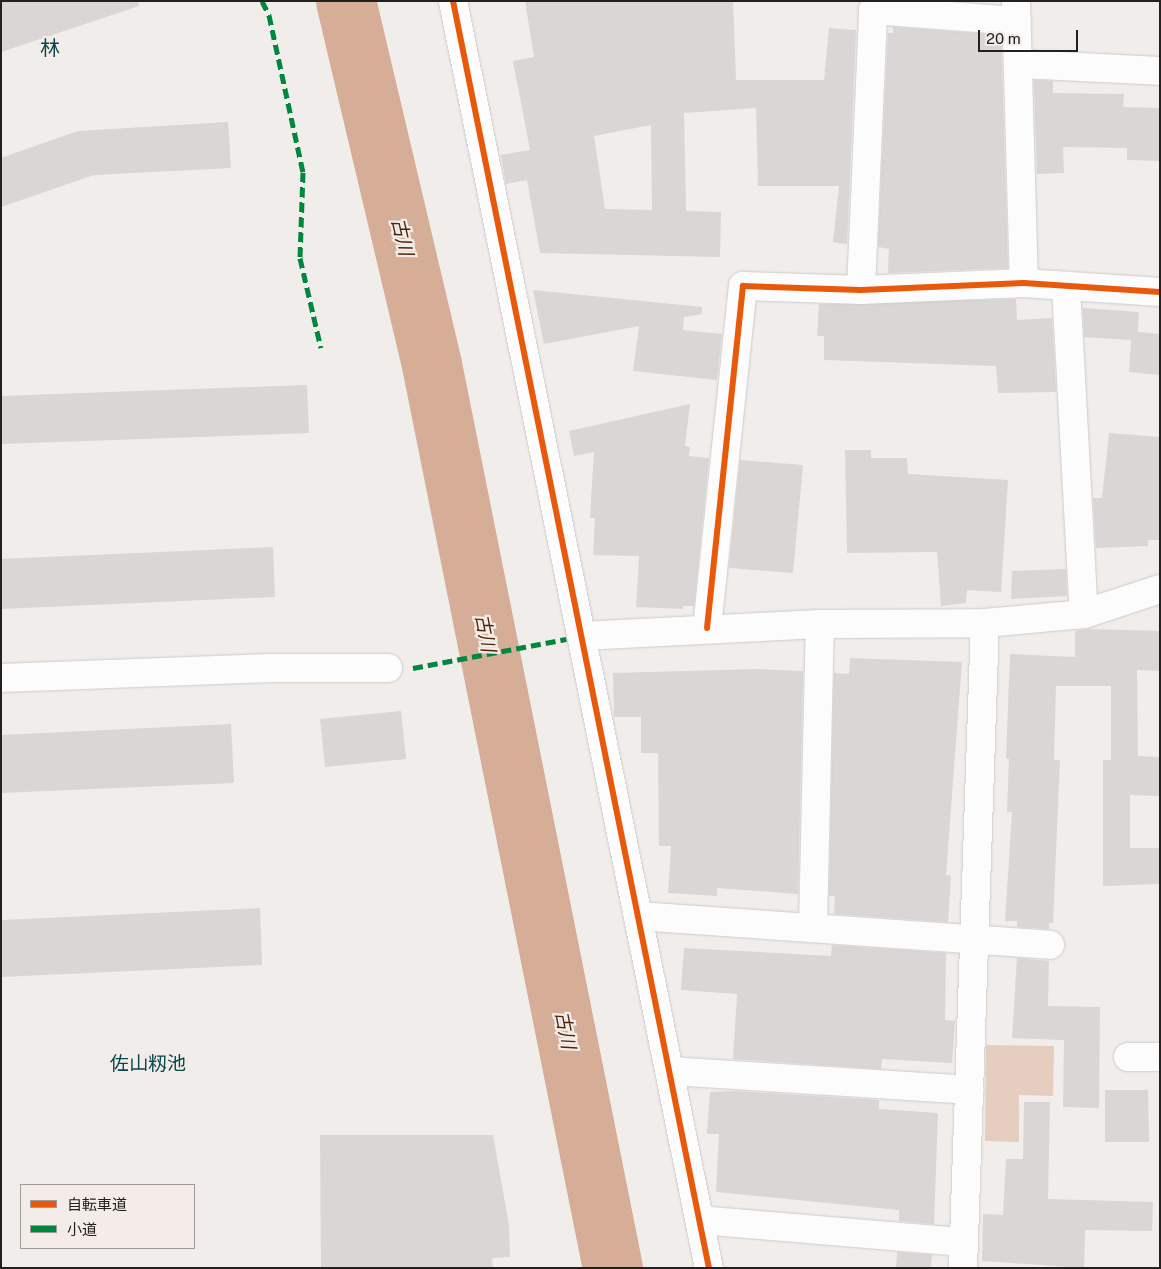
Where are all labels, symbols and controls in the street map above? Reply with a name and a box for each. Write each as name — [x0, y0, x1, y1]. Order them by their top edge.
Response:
scale bar — [981, 20, 1081, 52]
text: 20 m — [986, 30, 1021, 47]
district label: 林 — [40, 36, 60, 60]
water label: 古川 — [387, 216, 417, 258]
water label: 古川 — [470, 612, 500, 654]
water label: 古川 — [550, 1009, 580, 1051]
district label: 佐山籾池 — [110, 1053, 186, 1075]
legend — [20, 1184, 195, 1249]
text: 自転車道 — [67, 1196, 127, 1213]
text: 小道 — [67, 1221, 97, 1238]

